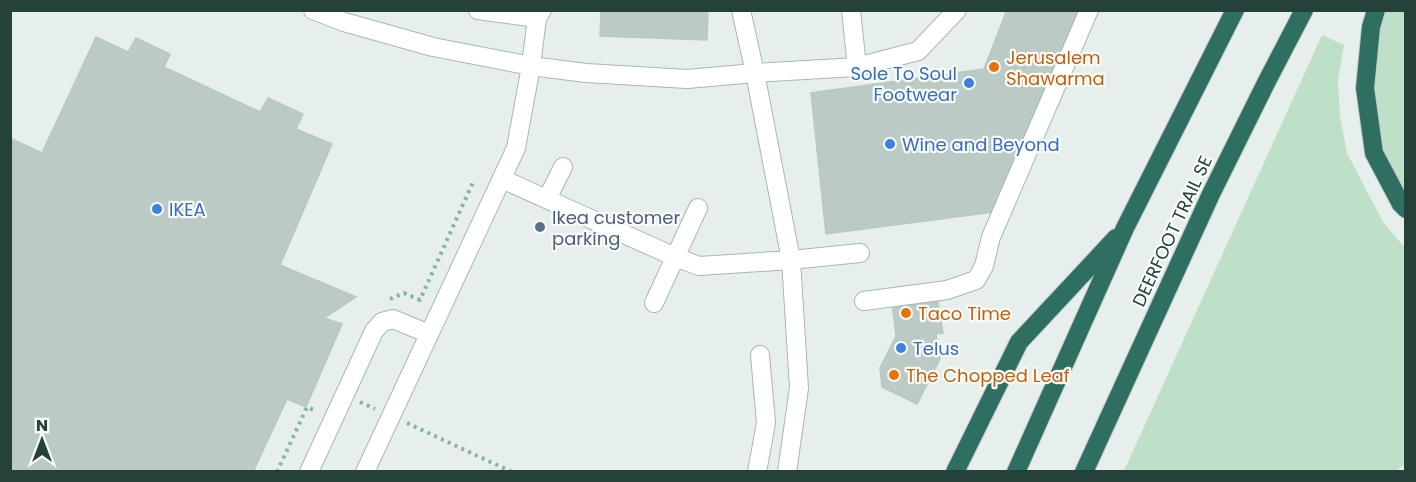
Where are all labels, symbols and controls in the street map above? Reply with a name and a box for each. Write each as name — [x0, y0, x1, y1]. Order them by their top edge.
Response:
place label: Jerusalem Shawarma — [1006, 45, 1105, 91]
marker: Jerusalem Shawarma — [987, 60, 1001, 74]
place label: Sole To Soul Footwear — [850, 61, 957, 107]
marker: Sole To Soul Footwear — [962, 76, 976, 90]
place label: Wine and Beyond — [902, 132, 1060, 157]
marker: Wine and Beyond — [883, 137, 897, 151]
street label: DEERFOOT TRAIL SE — [1126, 152, 1218, 310]
place label: IKEA — [169, 197, 206, 222]
marker: IKEA — [150, 202, 164, 216]
place label: Ikea customer parking — [552, 205, 680, 251]
marker: Ikea customer parking — [533, 220, 547, 234]
place label: Taco Time — [918, 301, 1011, 326]
marker: Taco Time — [899, 306, 913, 320]
place label: Telus — [913, 336, 959, 361]
marker: Telus — [894, 341, 908, 355]
place label: The Chopped Leaf — [906, 363, 1070, 388]
marker: The Chopped Leaf — [887, 368, 901, 382]
north arrow — [12, 410, 72, 470]
text: N — [36, 414, 48, 437]

